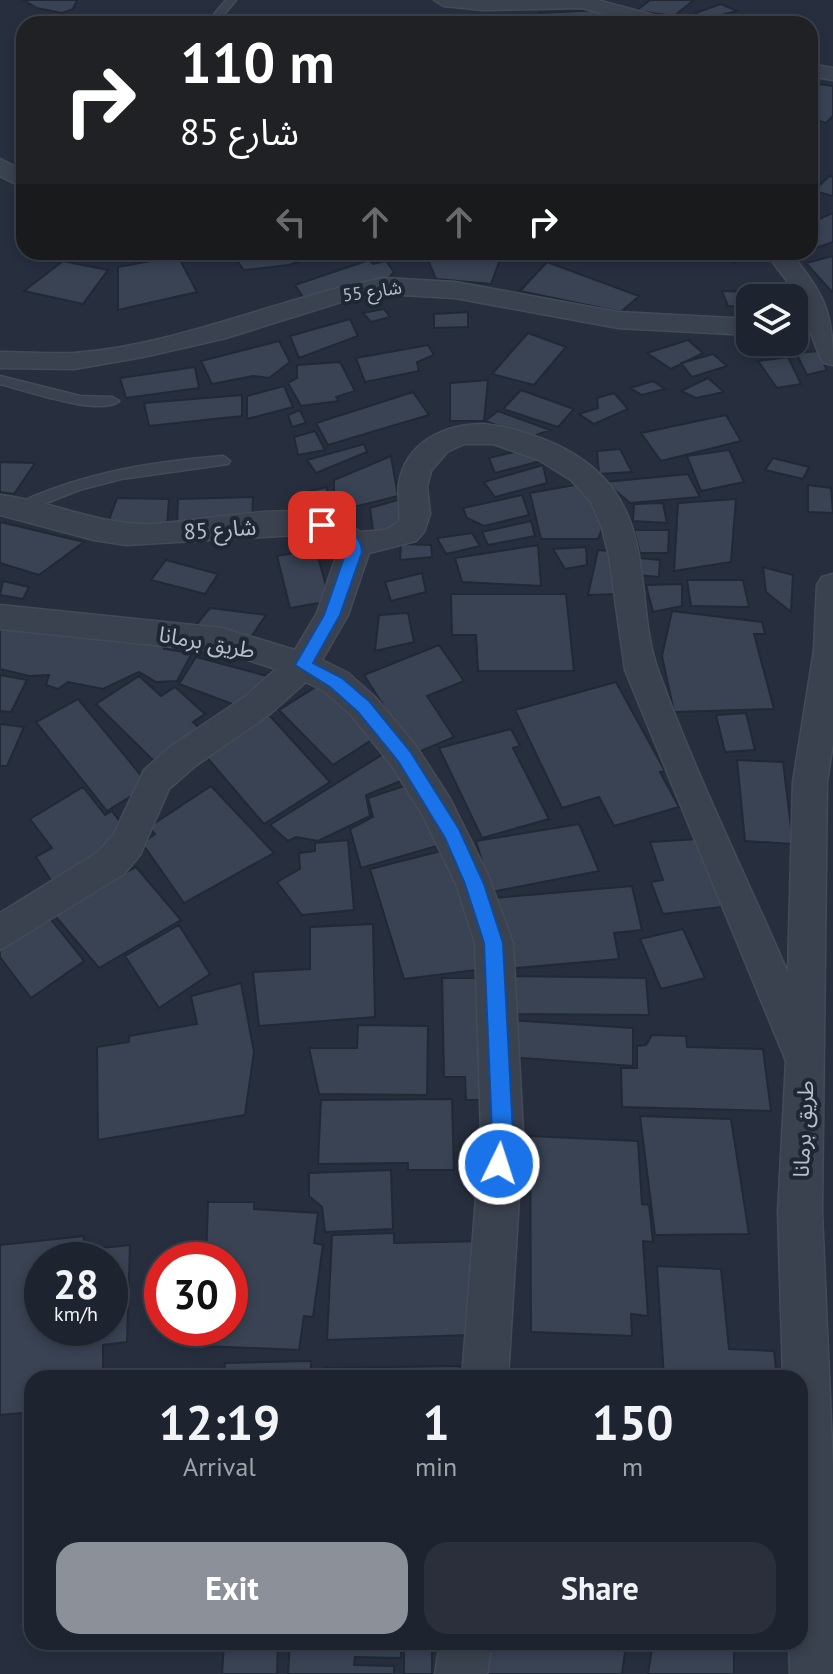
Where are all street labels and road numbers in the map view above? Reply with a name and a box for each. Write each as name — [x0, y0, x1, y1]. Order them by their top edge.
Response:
street label: شارع 55 — [341, 275, 403, 310]
street label: شارع 85 — [183, 512, 257, 548]
street label: طريق برمانا — [157, 620, 257, 664]
street label: طريق برمانا — [786, 1080, 820, 1178]

